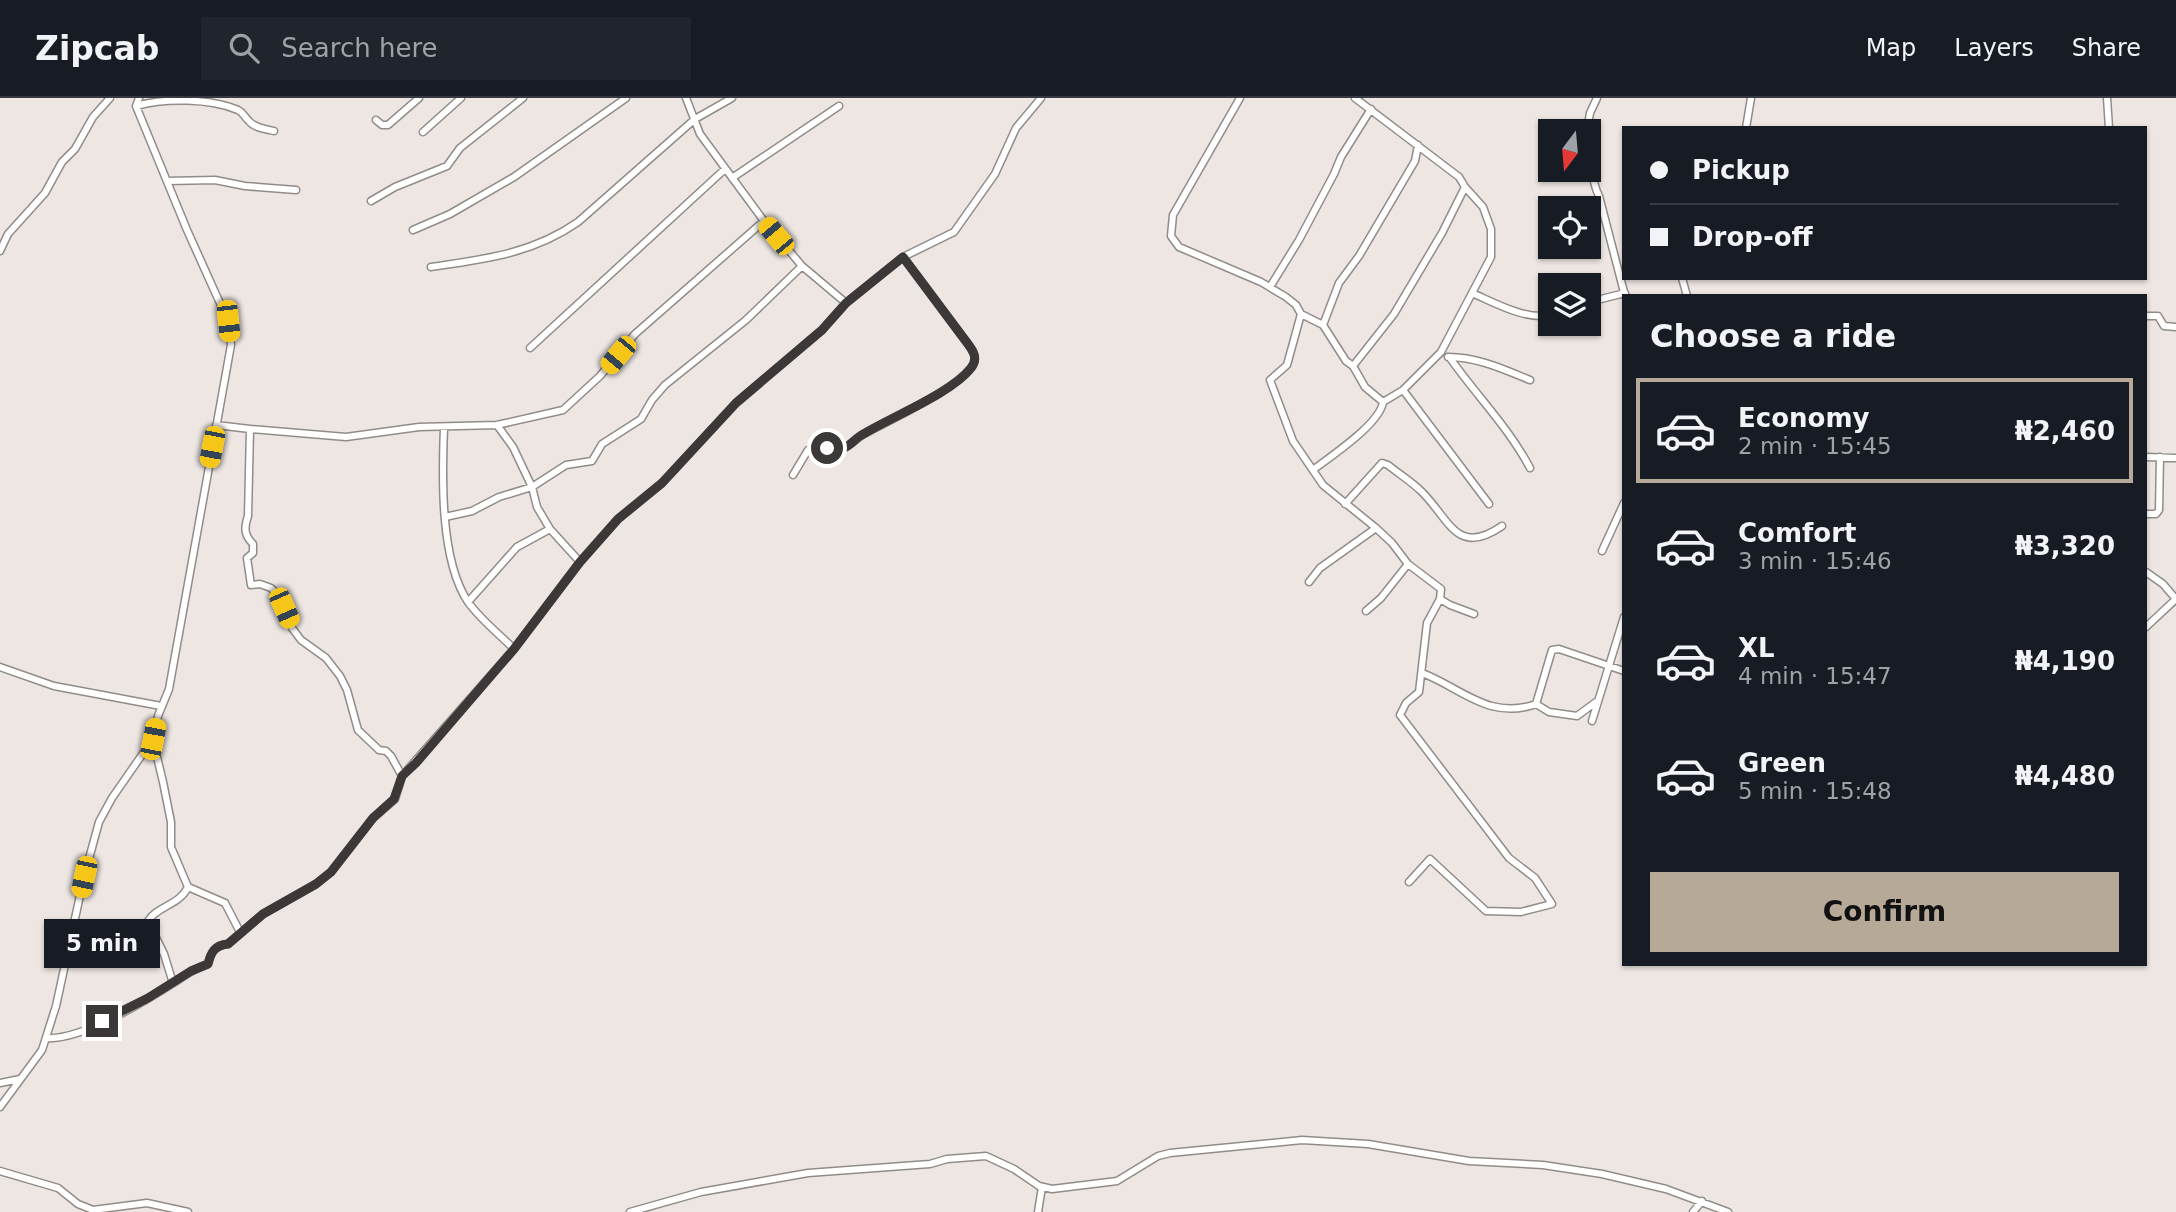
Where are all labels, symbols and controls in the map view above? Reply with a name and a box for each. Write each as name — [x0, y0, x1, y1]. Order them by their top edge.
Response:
search box — [201, 17, 691, 80]
text: Zipcab — [35, 29, 159, 68]
icon: search — [225, 29, 263, 67]
text: Search here — [281, 33, 438, 63]
text: Map — [1866, 34, 1916, 62]
text: Layers — [1954, 34, 2034, 62]
text: Share — [2072, 34, 2141, 62]
north arrow — [1538, 119, 1601, 182]
map controls — [1538, 119, 1601, 336]
text: Pickup — [1692, 155, 1790, 185]
button: locate — [1538, 196, 1601, 259]
car — [755, 213, 798, 259]
text: Drop-off — [1692, 222, 1813, 252]
button: layers — [1538, 273, 1601, 336]
car — [216, 299, 241, 343]
text: Choose a ride — [1650, 317, 1896, 355]
car — [597, 332, 640, 378]
icon: car — [1654, 399, 1717, 462]
text: Economy — [1738, 403, 1869, 433]
text: ₦2,460 — [2015, 416, 2115, 446]
car — [198, 424, 227, 470]
route start — [811, 432, 843, 464]
text: 2 min · 15:45 — [1738, 433, 1892, 459]
icon: car — [1654, 514, 1717, 577]
text: Comfort — [1738, 518, 1856, 548]
text: ₦3,320 — [2015, 531, 2115, 561]
text: 3 min · 15:46 — [1738, 548, 1892, 574]
car — [266, 585, 303, 631]
icon: car — [1654, 629, 1717, 692]
text: XL — [1738, 633, 1775, 663]
text: ₦4,190 — [2015, 646, 2115, 676]
text: 4 min · 15:47 — [1738, 663, 1892, 689]
car — [139, 716, 168, 762]
icon: car — [1654, 744, 1717, 807]
text: Green — [1738, 748, 1826, 778]
text: ₦4,480 — [2015, 761, 2115, 791]
text: 5 min · 15:48 — [1738, 778, 1892, 804]
car — [70, 854, 99, 900]
button: Confirm — [1650, 872, 2119, 952]
callout: 5 min — [44, 920, 160, 968]
text: 5 min — [66, 930, 138, 956]
route end — [86, 1005, 118, 1037]

